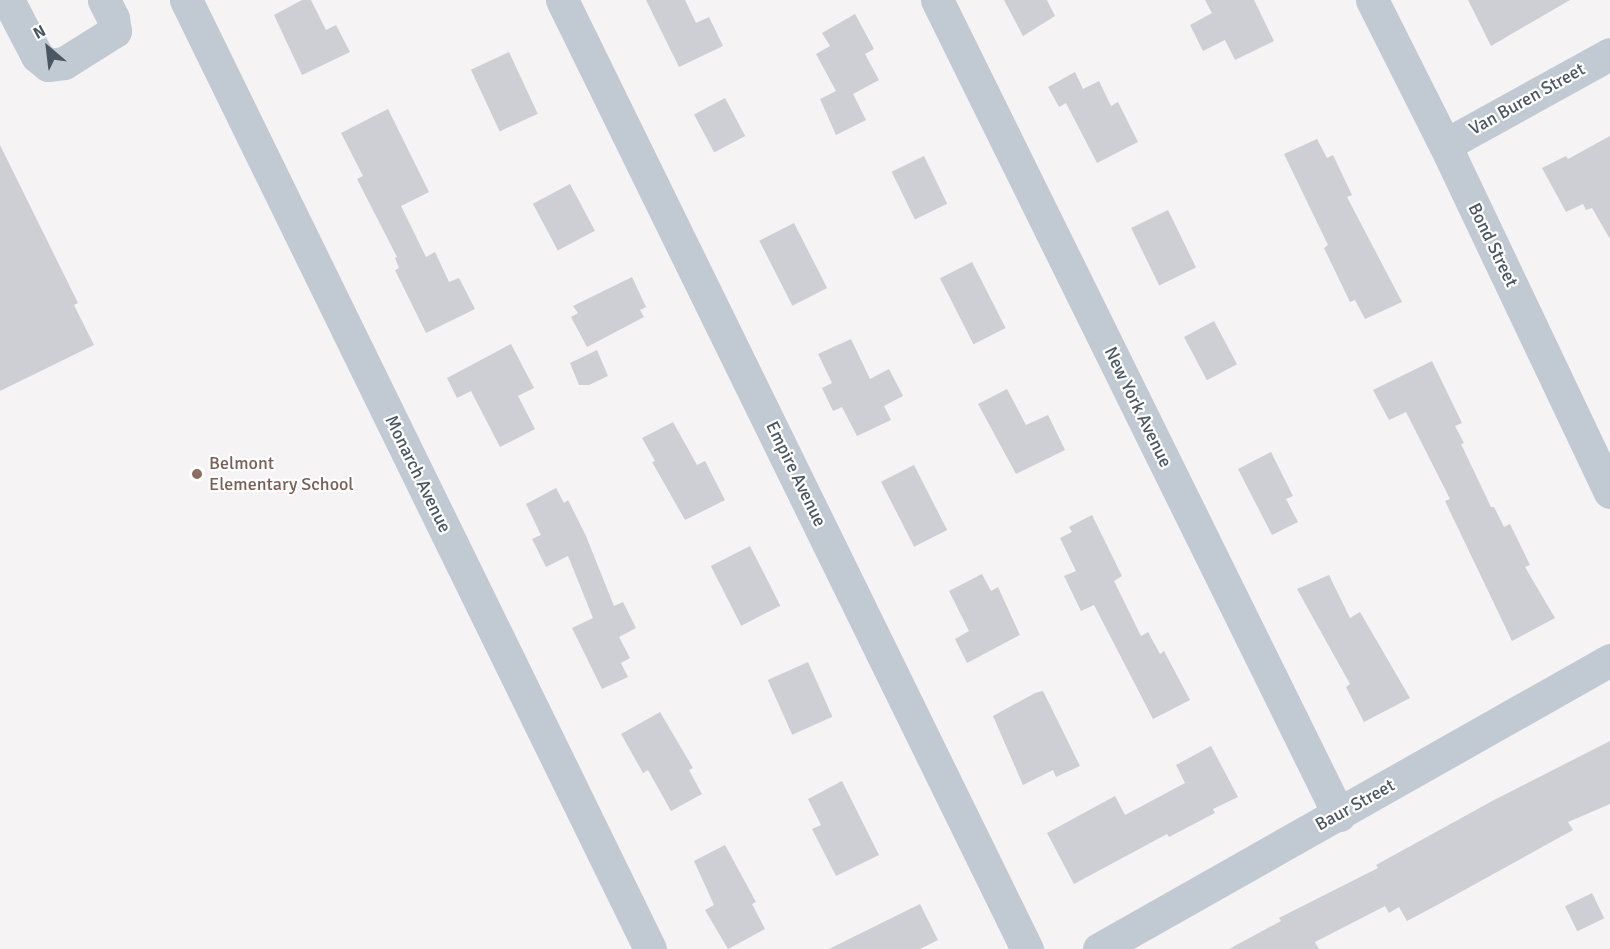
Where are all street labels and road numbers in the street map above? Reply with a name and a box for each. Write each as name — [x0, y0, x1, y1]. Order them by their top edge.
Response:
street label: Van Buren Street — [1465, 58, 1589, 140]
street label: Bond Street — [1463, 200, 1523, 290]
street label: New York Avenue — [1100, 343, 1176, 471]
street label: Monarch Avenue — [380, 412, 456, 536]
street label: Empire Avenue — [761, 418, 831, 530]
street label: Baur Street — [1312, 774, 1398, 836]

